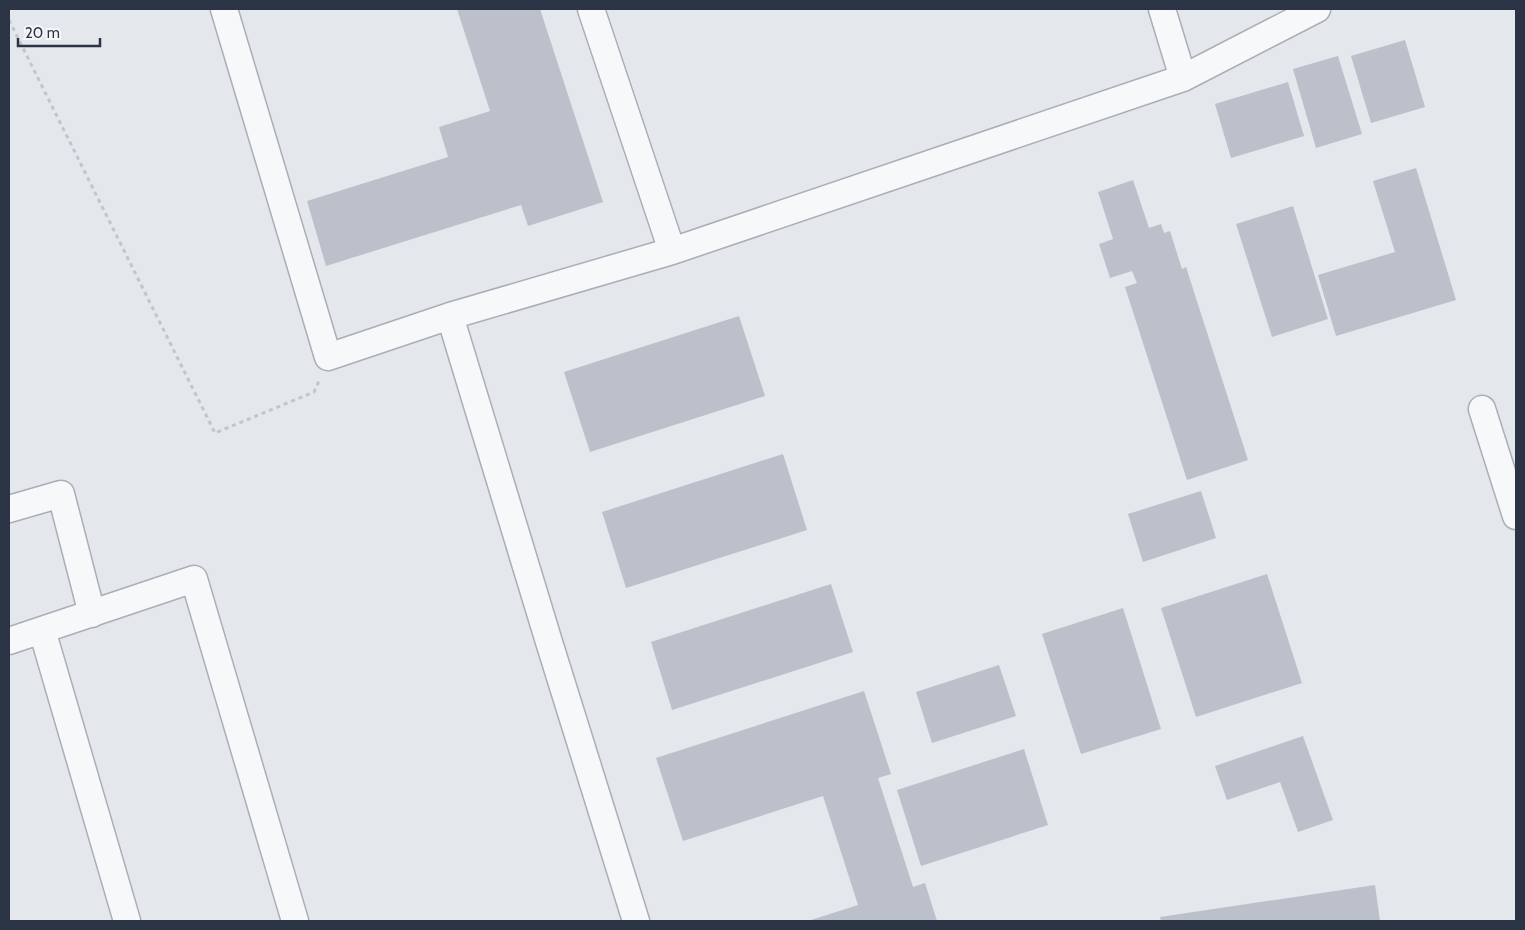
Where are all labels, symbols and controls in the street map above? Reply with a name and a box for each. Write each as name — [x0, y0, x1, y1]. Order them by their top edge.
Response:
scale bar — [18, 15, 100, 47]
text: 20 m — [25, 24, 60, 42]

